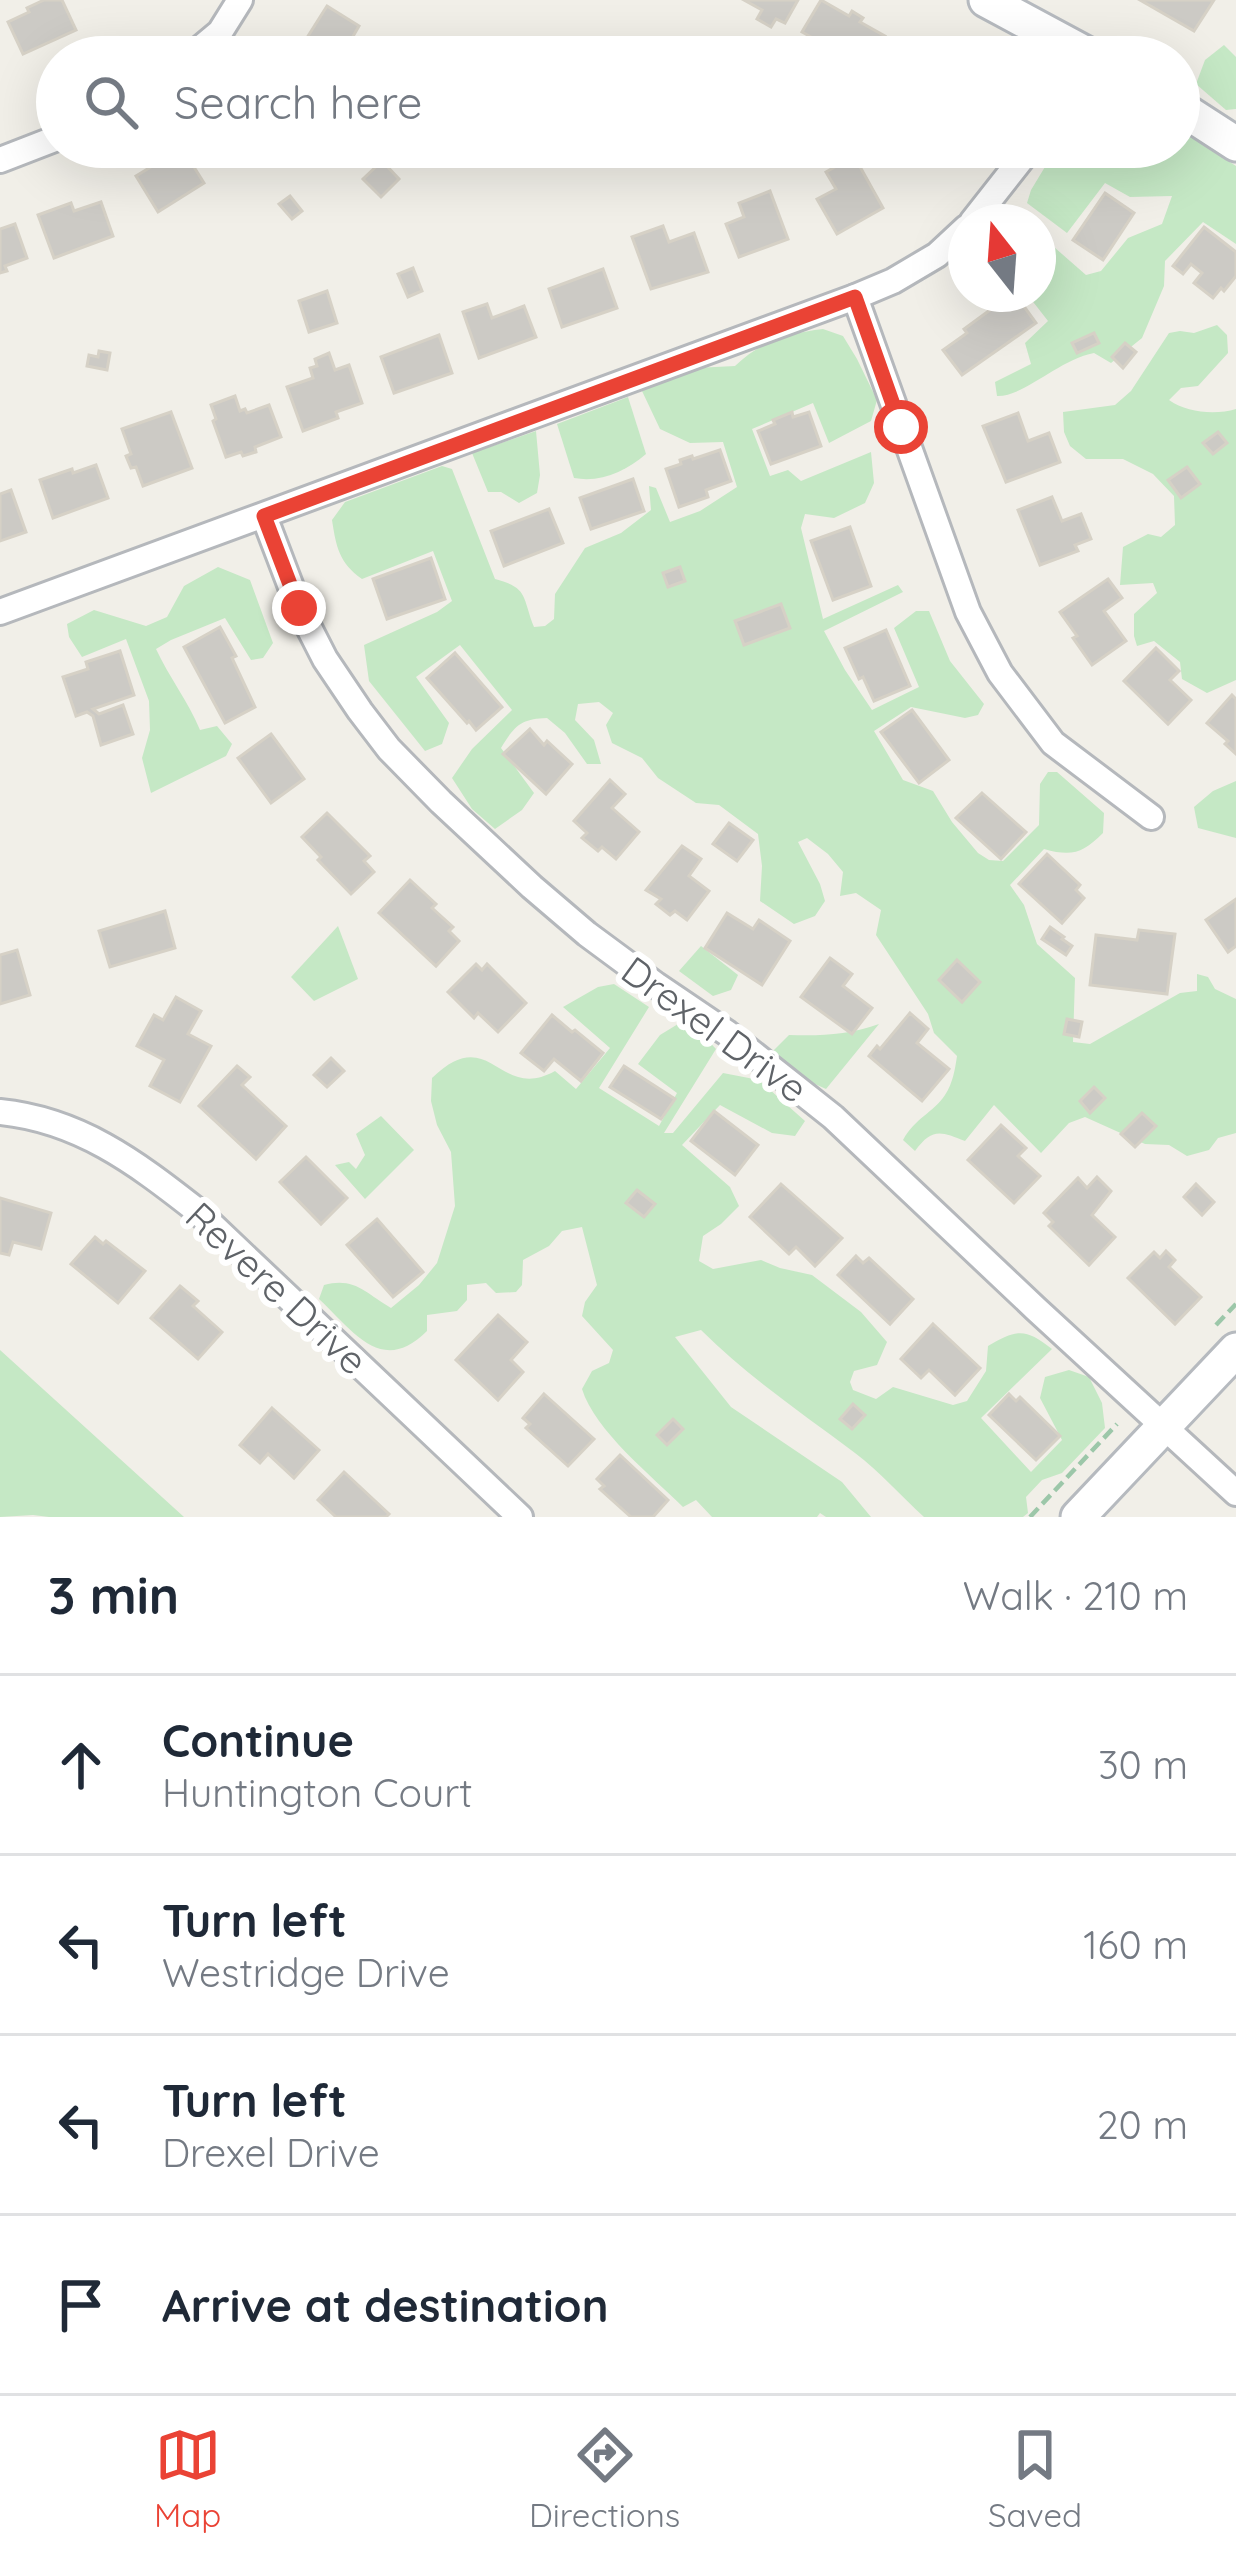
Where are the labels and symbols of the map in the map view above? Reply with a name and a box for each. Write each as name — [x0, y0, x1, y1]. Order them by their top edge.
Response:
north arrow — [948, 204, 1056, 312]
route start — [874, 400, 928, 454]
route end — [272, 581, 326, 635]
street label: Drexel Drive — [612, 945, 818, 1113]
street label: Revere Drive — [176, 1191, 378, 1385]

